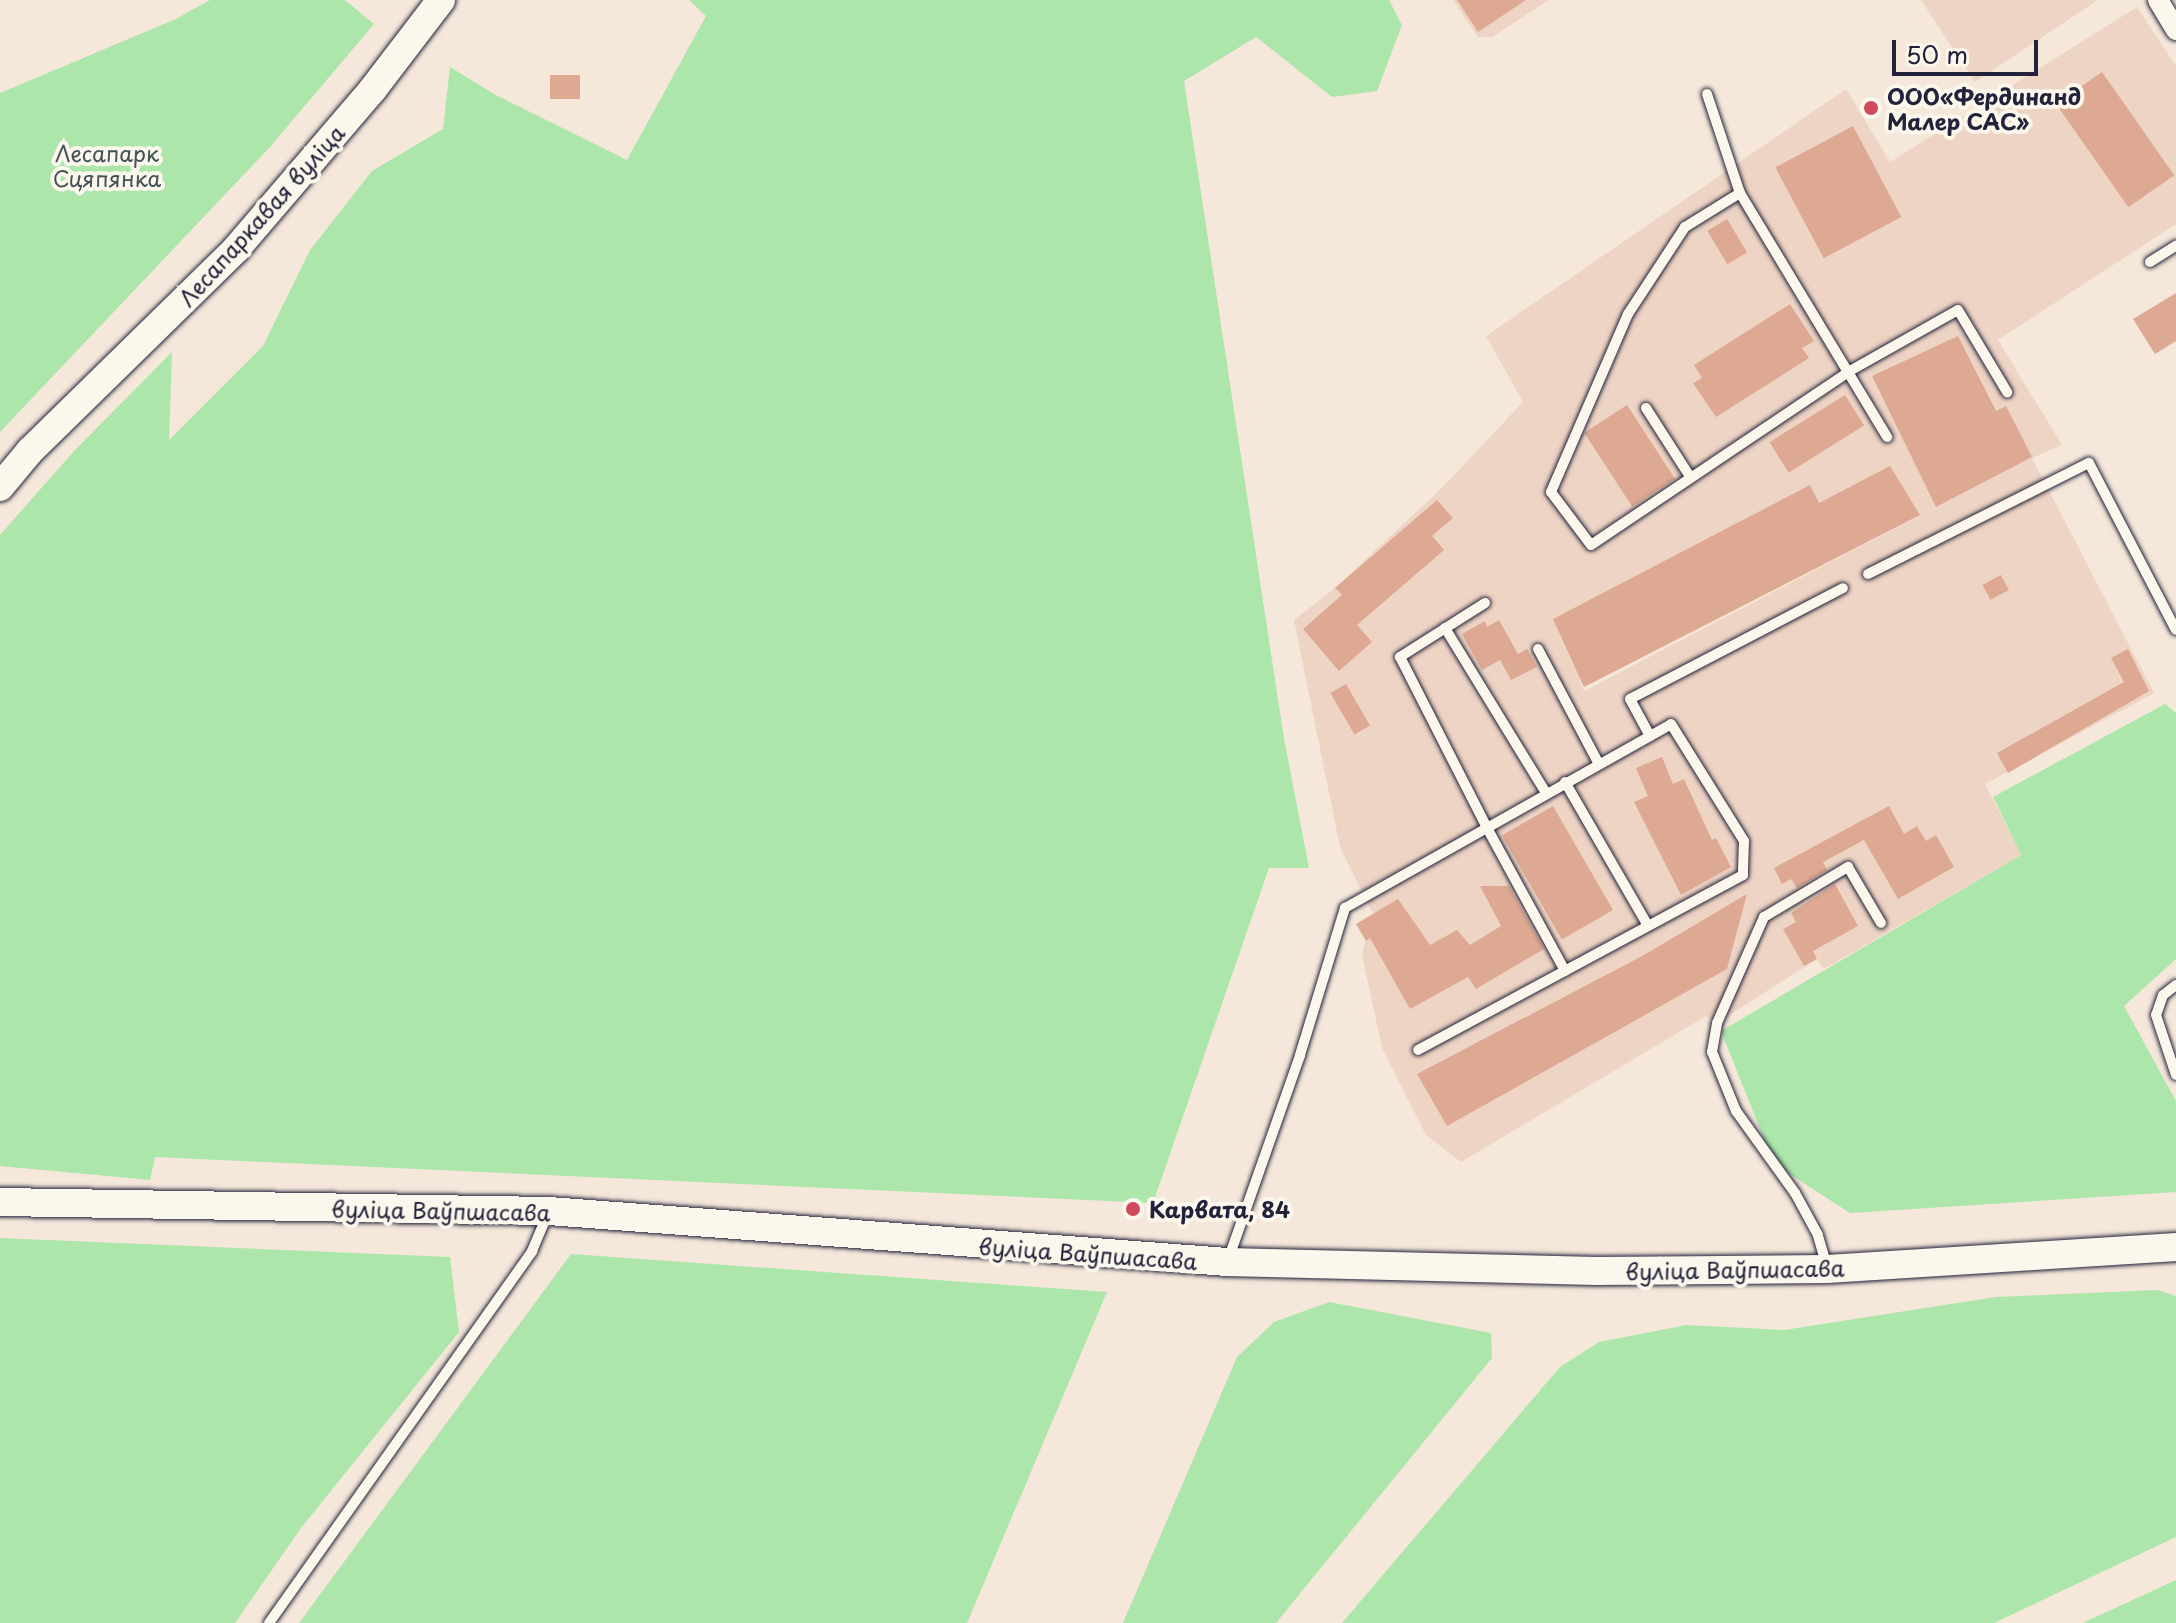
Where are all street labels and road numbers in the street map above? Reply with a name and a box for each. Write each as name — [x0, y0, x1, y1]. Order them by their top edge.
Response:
street label: Лесапаркавая вуліца — [172, 119, 350, 311]
street label: вуліца Ваўпшасава — [332, 1195, 550, 1225]
street label: вуліца Ваўпшасава — [978, 1232, 1198, 1274]
street label: вуліца Ваўпшасава — [1626, 1254, 1844, 1284]

